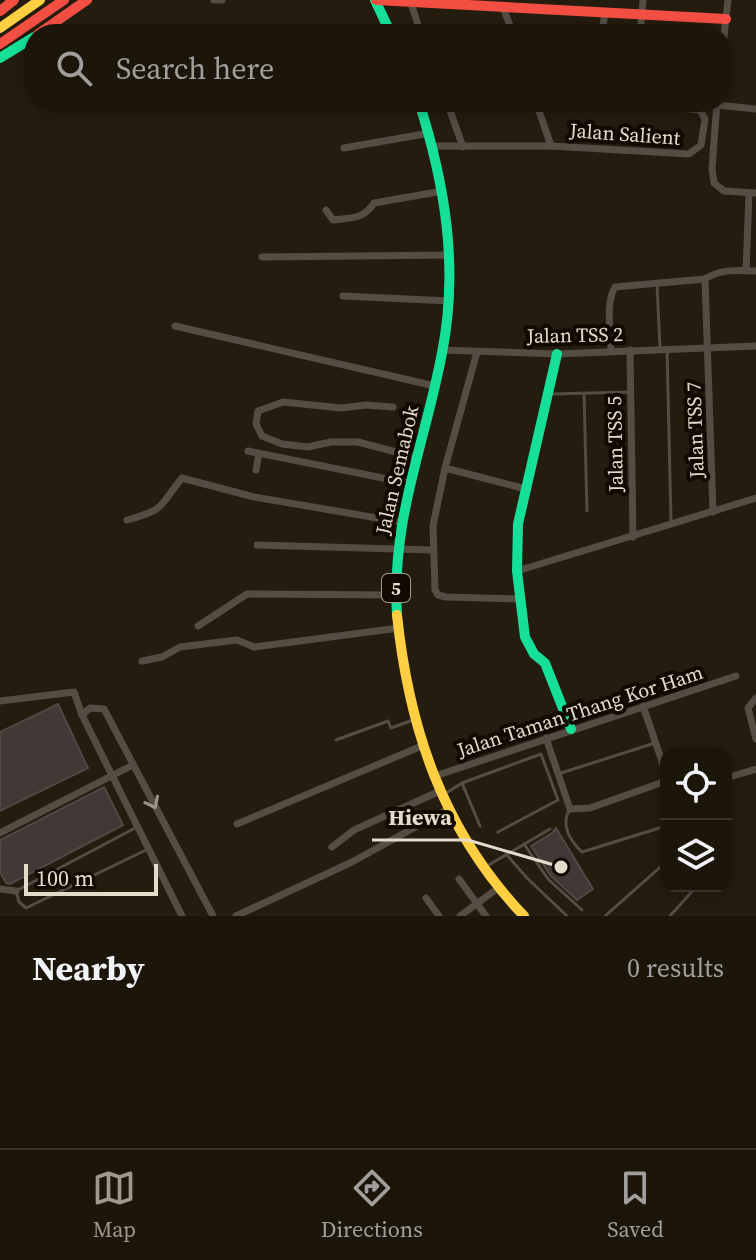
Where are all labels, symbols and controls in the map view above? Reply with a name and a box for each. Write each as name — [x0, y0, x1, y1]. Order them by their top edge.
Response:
search box — [24, 24, 732, 112]
icon: search — [52, 46, 96, 90]
text: Search here — [116, 48, 274, 89]
street label: Jalan Salient — [568, 116, 682, 152]
street label: Jalan TSS 2 — [526, 320, 623, 350]
street label: Jalan TSS 7 — [679, 381, 711, 480]
street label: Jalan TSS 5 — [600, 396, 630, 493]
street label: Jalan Semabok — [368, 403, 425, 538]
road number: 5 — [382, 574, 410, 602]
street label: Jalan Taman Thang Kor Ham — [453, 658, 707, 764]
map controls — [660, 748, 732, 892]
button: locate — [660, 748, 732, 820]
one-way arrow — [143, 794, 158, 809]
callout: Hiewa — [372, 794, 468, 840]
text: Hiewa — [388, 802, 452, 832]
button: layers — [660, 820, 732, 892]
scale bar — [24, 860, 158, 896]
text: 100 m — [36, 863, 94, 893]
text: Nearby — [32, 945, 145, 991]
text: 0 results — [627, 950, 724, 986]
tab: Map — [92, 1166, 136, 1244]
tab: Directions — [321, 1166, 423, 1244]
tab: Saved — [607, 1166, 664, 1244]

